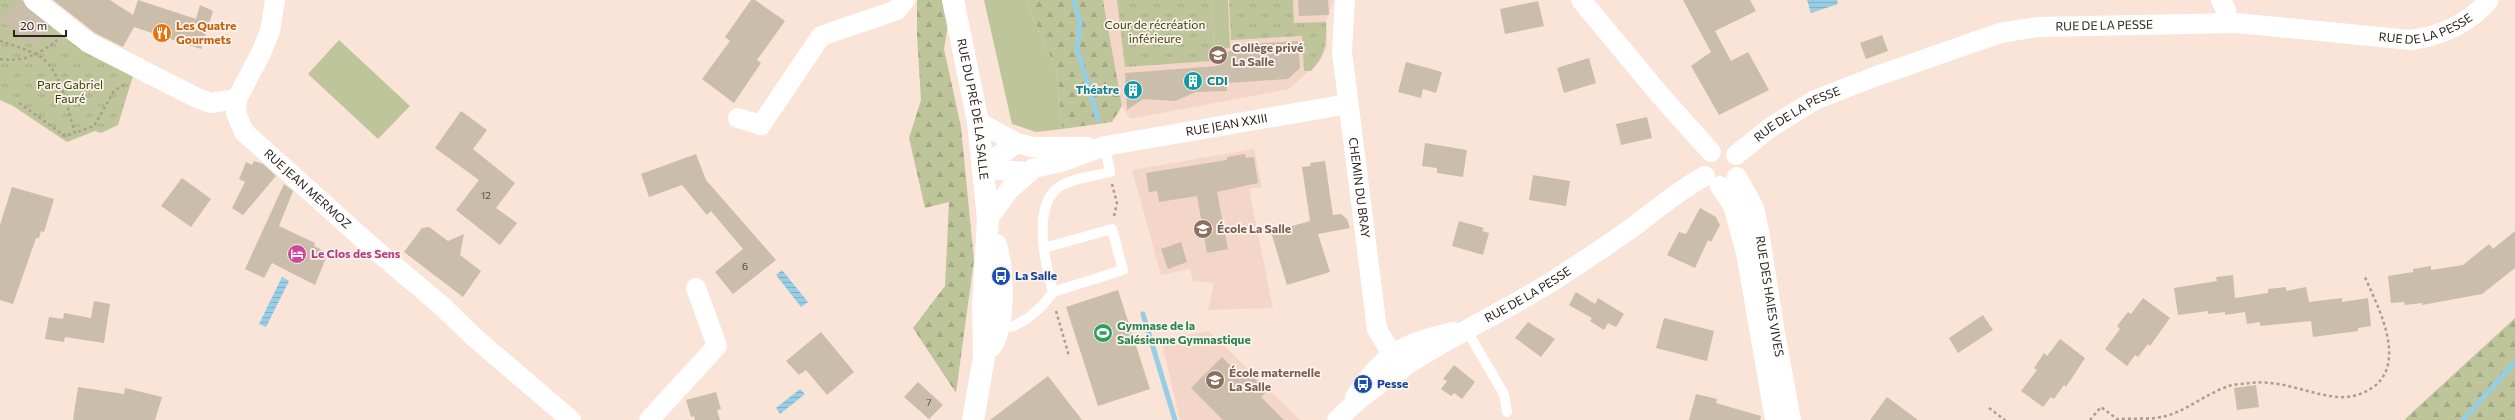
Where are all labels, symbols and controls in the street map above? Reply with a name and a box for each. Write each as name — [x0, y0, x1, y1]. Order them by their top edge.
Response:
street label: RUE DE LA PESSE — [2378, 10, 2475, 46]
scale bar — [14, 12, 66, 38]
park label: Cour de récréation inférieure — [1105, 17, 1205, 45]
street label: RUE DE LA PESSE — [2055, 17, 2153, 33]
text: 20 m — [20, 18, 47, 32]
place label: Les Quatre Gourmets — [176, 18, 236, 46]
restaurant icon: Les Quatre Gourmets — [151, 22, 173, 44]
street label: RUE DU PRÉ DE LA SALLE — [955, 37, 992, 180]
place label: Collège privé La Salle — [1232, 40, 1303, 68]
school or university icon: Collège privé La Salle — [1207, 44, 1229, 66]
building icon: CDI — [1182, 70, 1204, 92]
place label: CDI — [1207, 73, 1228, 87]
park label: Parc Gabriel Fauré — [37, 77, 103, 105]
building icon: Théatre — [1122, 79, 1144, 101]
place label: Théatre — [1075, 82, 1119, 96]
street label: RUE DE LA PESSE — [1751, 83, 1842, 144]
street label: RUE JEAN XXIII — [1185, 110, 1268, 138]
street label: CHEMIN DU BRAY — [1347, 137, 1373, 239]
street label: RUE JEAN MERMOZ — [262, 146, 354, 231]
house number: 12 — [481, 189, 491, 201]
school or university icon: École La Salle — [1192, 218, 1214, 240]
place label: École La Salle — [1217, 221, 1291, 235]
street label: RUE DES HAIES VIVES — [1754, 235, 1787, 358]
hotel icon: Le Clos des Sens — [286, 243, 308, 265]
place label: Le Clos des Sens — [311, 246, 401, 260]
house number: 6 — [742, 260, 748, 272]
street label: RUE DE LA PESSE — [1482, 263, 1573, 325]
bus stop icon: La Salle — [990, 265, 1012, 287]
place label: La Salle — [1015, 268, 1057, 282]
place label: Gymnase de la Salésienne Gymnastique — [1117, 318, 1251, 346]
sports icon: Gymnase de la Salésienne Gymnastique — [1092, 322, 1114, 344]
place label: École maternelle La Salle — [1229, 365, 1320, 393]
school or university icon: École maternelle La Salle — [1204, 369, 1226, 391]
bus stop icon: Pesse — [1352, 373, 1374, 395]
place label: Pesse — [1377, 376, 1408, 390]
house number: 7 — [926, 396, 932, 408]

